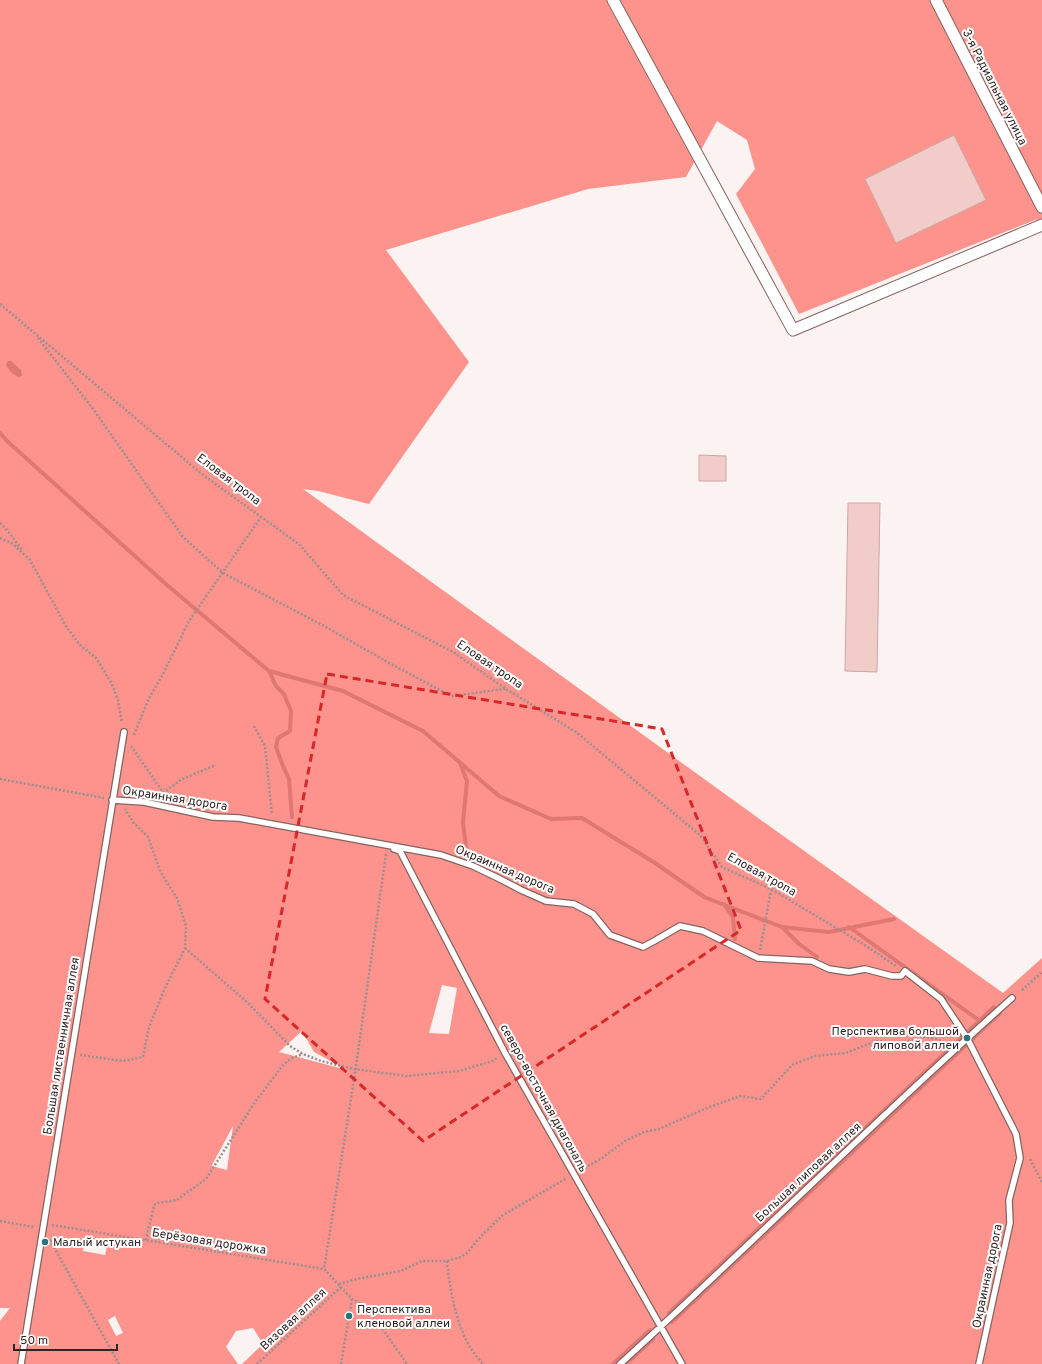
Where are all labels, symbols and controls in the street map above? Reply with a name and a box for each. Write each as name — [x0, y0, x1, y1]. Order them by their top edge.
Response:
street label: 3-я Радиальная улица — [958, 27, 1030, 148]
street label: Еловая тропа — [193, 450, 264, 509]
street label: Еловая тропа — [453, 637, 526, 693]
street label: Окраинная дорога — [121, 783, 228, 815]
street label: Окраинная дорога — [453, 842, 557, 898]
street label: Еловая тропа — [724, 849, 799, 900]
street label: Большая лиственничная аллея — [40, 956, 84, 1136]
street label: северо-восточная диагональ — [496, 1022, 591, 1175]
place label: Перспектива большой липовой аллеи — [832, 1024, 959, 1054]
marker: Перспектива большой липовой аллеи — [962, 1033, 972, 1043]
street label: Большая липовая аллея — [752, 1119, 865, 1226]
street label: Окраинная дорога — [969, 1223, 1007, 1330]
street label: Берёзовая дорожка — [151, 1225, 267, 1259]
place label: Малый истукан — [53, 1235, 141, 1251]
marker: Малый истукан — [40, 1237, 50, 1247]
street label: Вязовая аллея — [257, 1285, 330, 1354]
place label: Перспектива кленовой аллеи — [357, 1302, 450, 1332]
marker: Перспектива кленовой аллеи — [344, 1311, 354, 1321]
scale bar — [14, 1326, 117, 1352]
text: 50 m — [20, 1333, 48, 1349]

